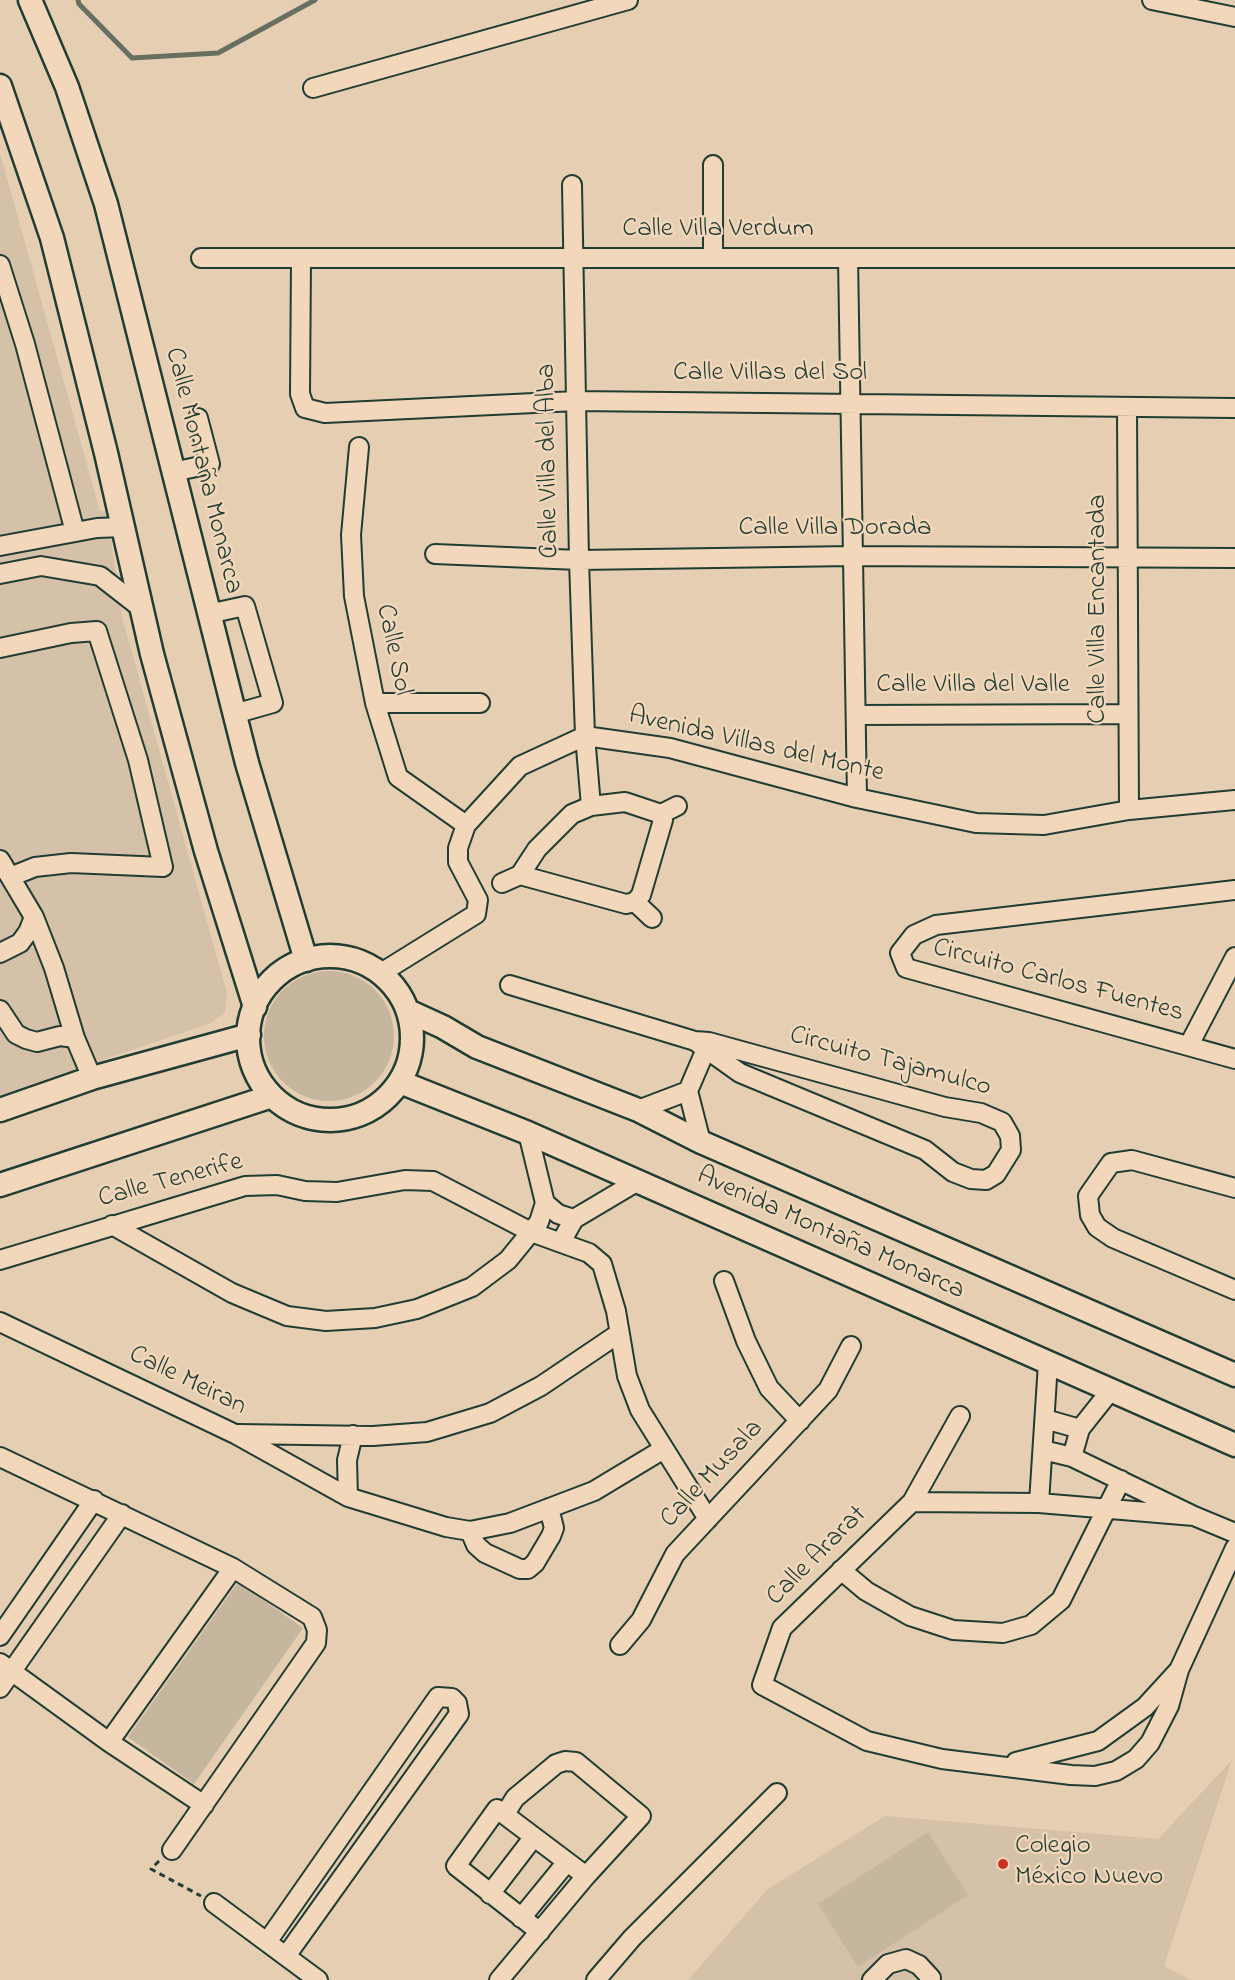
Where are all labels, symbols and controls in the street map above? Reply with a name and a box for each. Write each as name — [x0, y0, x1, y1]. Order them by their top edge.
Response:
street label: Calle Villa Verdum — [622, 215, 814, 247]
street label: Calle Montaña Monarca — [156, 345, 248, 597]
street label: Calle Villas del Sol — [673, 359, 867, 391]
street label: Calle Villa del Alba — [532, 363, 568, 559]
street label: Calle Villa Encantada — [1084, 494, 1116, 724]
street label: Calle Villa Dorada — [738, 514, 932, 546]
street label: Calle Sol — [367, 601, 417, 699]
street label: Calle Villa del Valle — [876, 671, 1070, 703]
street label: Avenida Villas del Monte — [625, 701, 887, 791]
street label: Circuito Carlos Fuentes — [929, 933, 1187, 1031]
street label: Circuito Tajamulco — [786, 1021, 994, 1105]
street label: Calle Tenerife — [95, 1147, 247, 1217]
street label: Avenida Montaña Monarca — [691, 1161, 969, 1309]
street label: Calle Meiran — [123, 1340, 251, 1424]
street label: Calle Musala — [655, 1414, 771, 1536]
street label: Calle Ararat — [761, 1500, 875, 1614]
place label: Colegio México Nuevo — [1015, 1832, 1163, 1895]
marker: Colegio México Nuevo — [996, 1857, 1010, 1871]

